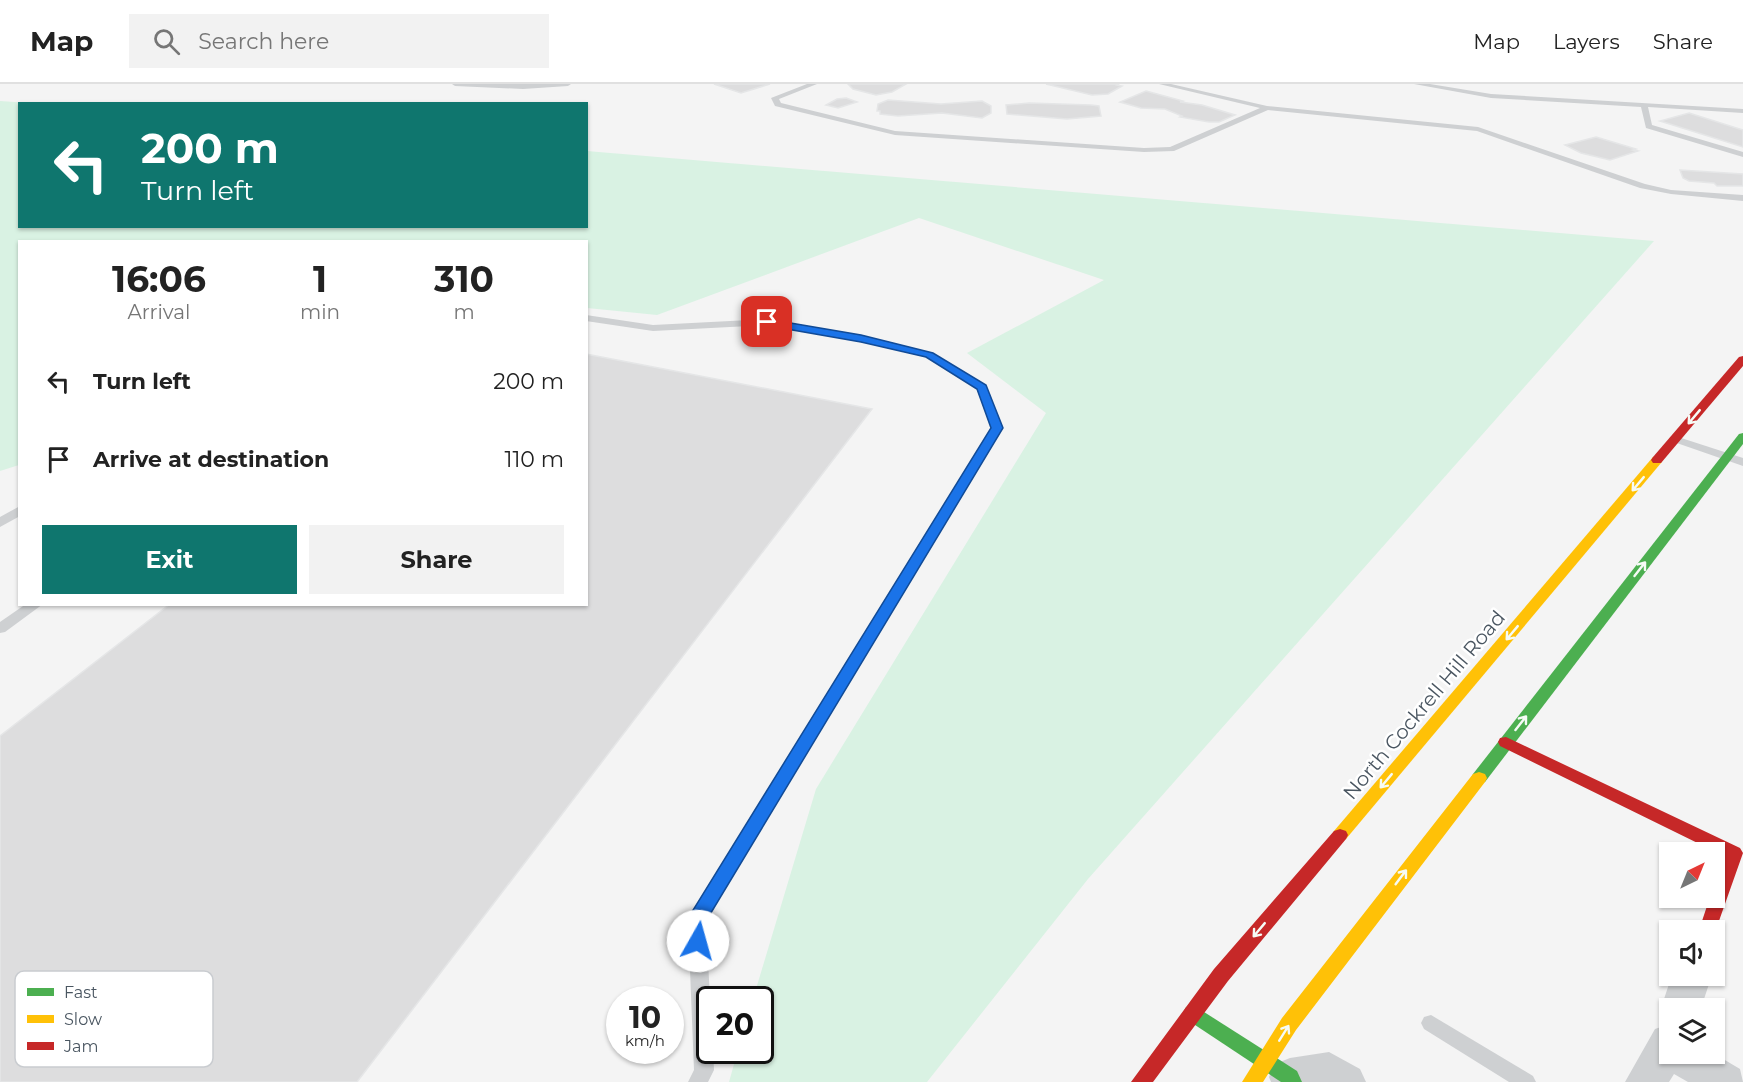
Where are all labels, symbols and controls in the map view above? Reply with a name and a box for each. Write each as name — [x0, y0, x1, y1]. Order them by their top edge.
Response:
search box — [129, 14, 549, 68]
text: Map — [30, 24, 93, 58]
icon: search — [150, 25, 183, 58]
text: Search here — [198, 28, 329, 55]
text: Map — [1473, 29, 1520, 54]
text: Layers — [1553, 29, 1620, 54]
text: Share — [1653, 29, 1713, 54]
text: 200 m — [141, 122, 279, 174]
icon: left — [42, 126, 120, 204]
text: Turn left — [141, 174, 254, 207]
text: 16:06 — [112, 257, 206, 301]
text: 1 — [313, 257, 327, 301]
text: 310 — [434, 257, 494, 301]
pin — [741, 296, 792, 347]
text: Arrival — [127, 300, 191, 324]
text: min — [300, 300, 340, 324]
text: m — [453, 300, 475, 324]
icon: arrive — [750, 305, 783, 338]
icon: left — [42, 365, 75, 398]
text: Turn left — [93, 368, 191, 395]
text: 200 m — [493, 368, 564, 395]
one-way arrow — [1687, 409, 1701, 424]
icon: arrive — [42, 443, 75, 476]
text: Arrive at destination — [93, 446, 329, 473]
text: 110 m — [504, 446, 564, 473]
one-way arrow — [1631, 476, 1645, 491]
button: Exit — [42, 525, 297, 594]
button: Share — [309, 525, 564, 594]
one-way arrow — [1634, 561, 1647, 577]
street label: North Cockrell Hill Road — [1338, 606, 1510, 804]
one-way arrow — [1505, 625, 1519, 640]
one-way arrow — [1514, 715, 1527, 731]
one-way arrow — [1379, 773, 1392, 789]
north arrow — [1659, 842, 1725, 908]
map controls — [1659, 842, 1725, 1064]
one-way arrow — [1395, 869, 1408, 885]
position arrow — [666, 909, 730, 973]
button: sound — [1659, 920, 1725, 986]
one-way arrow — [1253, 922, 1266, 938]
legend — [15, 971, 213, 1067]
text: Fast — [64, 983, 98, 1002]
speed limit sign: 20 — [696, 986, 774, 1064]
button: layers — [1659, 998, 1725, 1064]
text: 10 — [629, 999, 661, 1036]
text: Slow — [64, 1010, 102, 1029]
one-way arrow — [1277, 1024, 1290, 1041]
text: km/h — [625, 1031, 665, 1050]
text: Jam — [63, 1037, 98, 1056]

